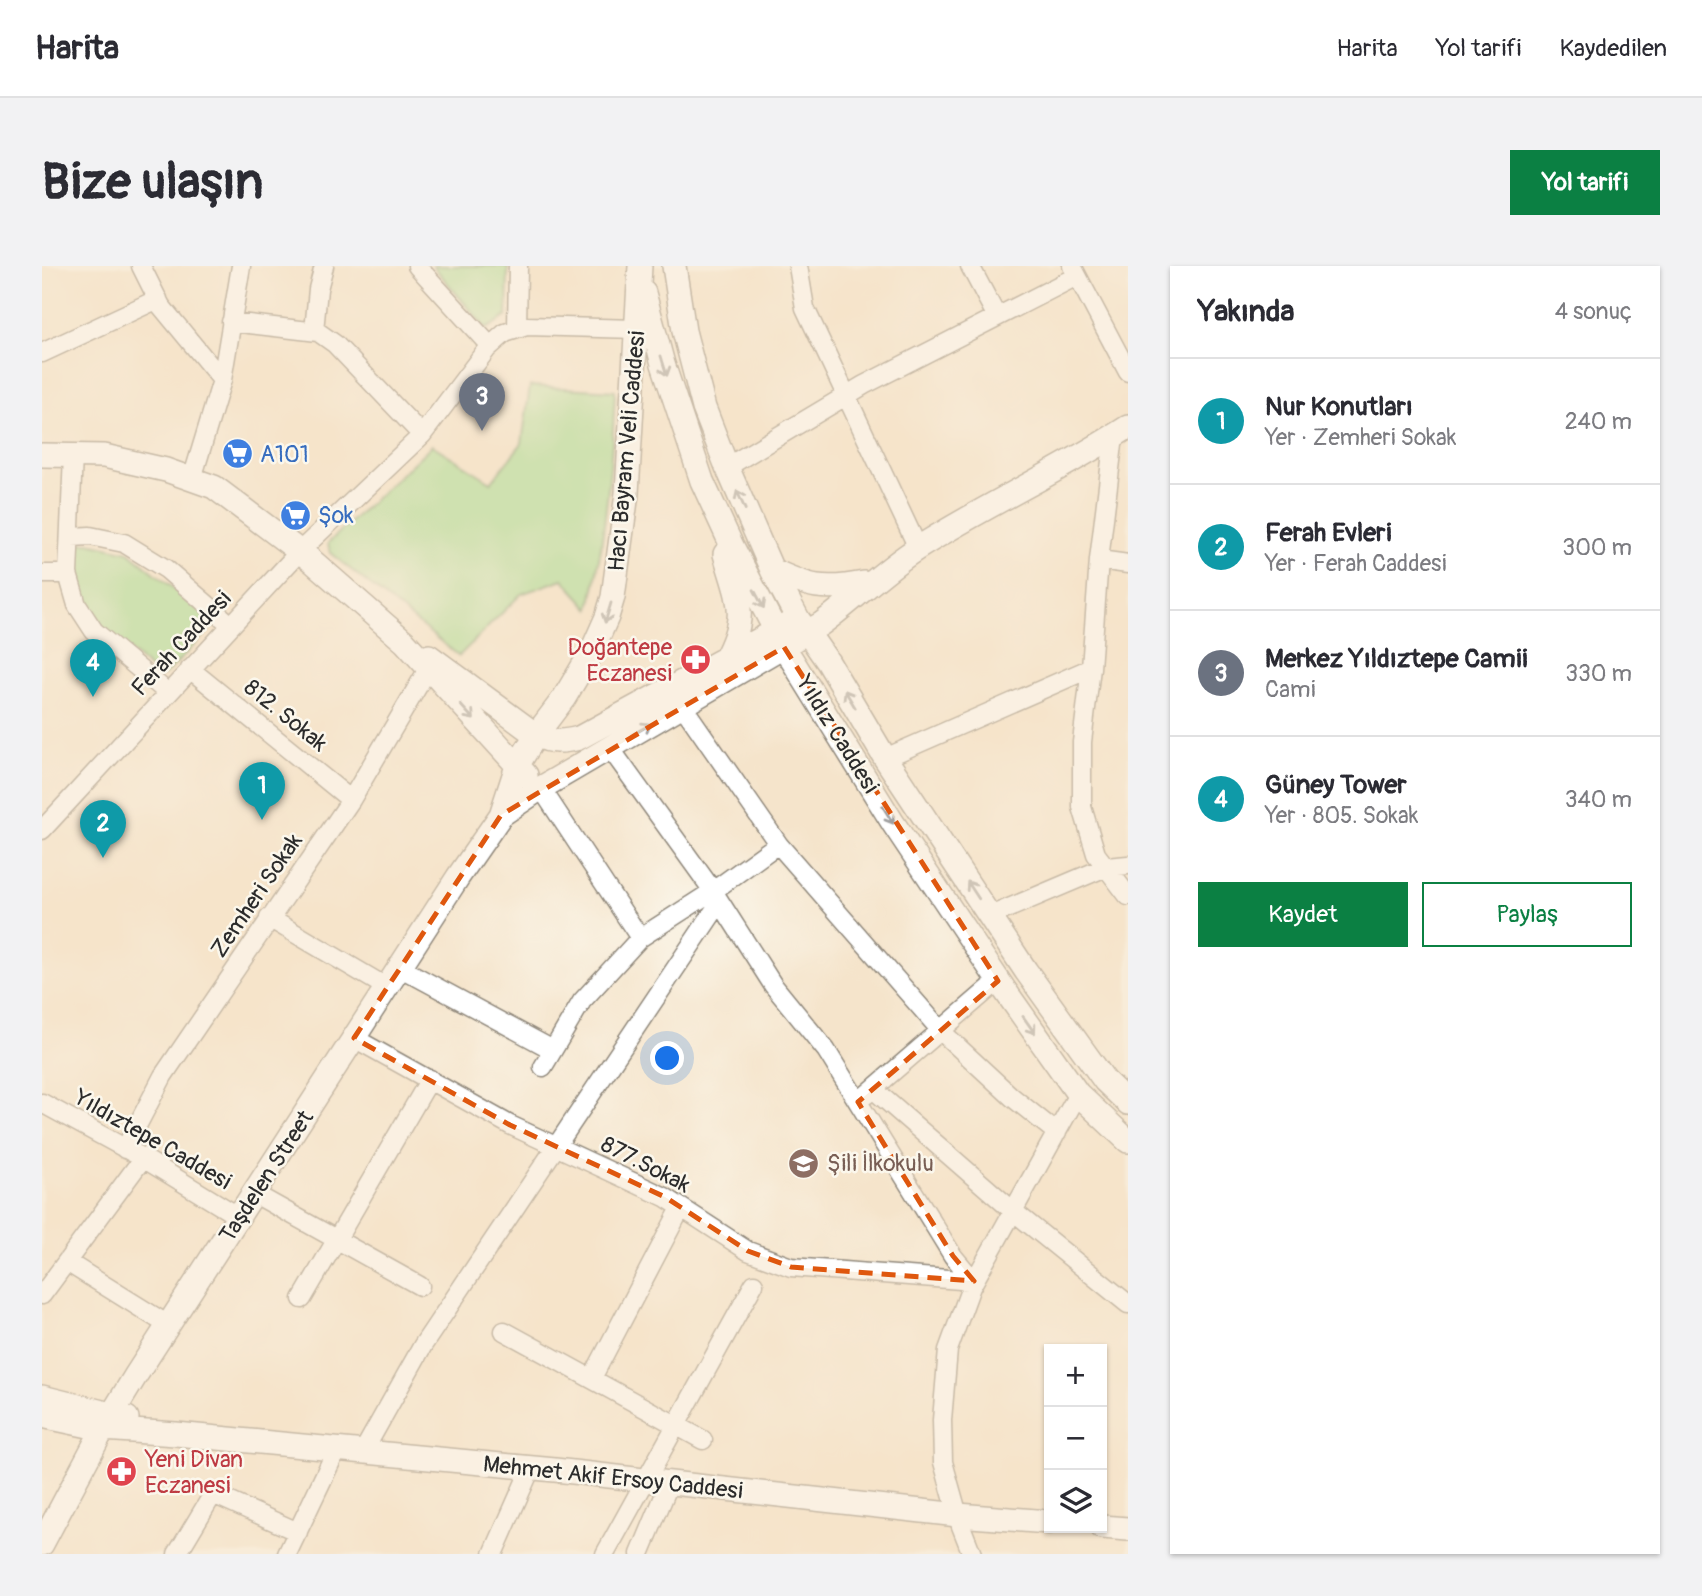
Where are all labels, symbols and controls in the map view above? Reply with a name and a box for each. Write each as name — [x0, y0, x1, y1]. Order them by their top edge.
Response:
text: Harita — [35, 28, 119, 69]
text: Harita — [1336, 34, 1398, 63]
text: Yol tarifi — [1436, 34, 1521, 63]
text: Kaydedilen — [1559, 34, 1667, 63]
button: Yol tarifi — [1510, 150, 1660, 215]
text: Bize ulaşın — [42, 152, 263, 213]
text: Yakında — [1198, 293, 1294, 330]
text: 4 sonuç — [1555, 297, 1632, 326]
street label: Hacı Bayram Veli Caddesi — [602, 330, 651, 573]
one-way arrow — [659, 355, 672, 377]
pin: 3 — [459, 373, 505, 431]
text: Nur Konutları — [1265, 391, 1413, 423]
text: 1 — [1217, 407, 1226, 436]
text: 240 m — [1565, 407, 1632, 436]
text: Yer · Zemheri Sokak — [1265, 423, 1456, 452]
supermarket icon: A101 — [220, 437, 254, 471]
place label: A101 — [260, 440, 309, 469]
one-way arrow — [734, 490, 747, 511]
supermarket icon: Şok — [278, 498, 312, 532]
place label: Şok — [318, 501, 354, 530]
text: Ferah Evleri — [1265, 517, 1391, 549]
text: 2 — [1215, 533, 1227, 562]
text: 300 m — [1562, 533, 1632, 562]
text: Yer · Ferah Caddesi — [1265, 549, 1447, 578]
street label: Ferah Caddesi — [125, 585, 238, 702]
one-way arrow — [753, 588, 767, 609]
one-way arrow — [601, 601, 613, 623]
place label: Doğantepe Eczanesi — [568, 633, 673, 688]
pin: 4 — [70, 639, 116, 697]
pharmacy icon: Doğantepe Eczanesi — [678, 643, 712, 677]
text: Merkez Yıldıztepe Camii — [1265, 643, 1527, 675]
text: 3 — [1215, 659, 1227, 688]
text: 330 m — [1565, 659, 1632, 688]
street label: Yıldız Caddesi — [789, 669, 885, 799]
street label: 812. Sokak — [238, 673, 334, 758]
text: Cami — [1265, 675, 1316, 704]
one-way arrow — [842, 690, 856, 710]
one-way arrow — [459, 703, 475, 721]
one-way arrow — [632, 721, 652, 735]
pin: 1 — [239, 762, 285, 820]
text: Güney Tower — [1265, 769, 1407, 801]
text: 4 — [1214, 785, 1228, 814]
text: 340 m — [1565, 785, 1632, 814]
pin: 2 — [80, 800, 126, 858]
text: Yer · 805. Sokak — [1265, 801, 1418, 830]
one-way arrow — [882, 805, 896, 825]
street label: Zemheri Sokak — [204, 827, 309, 963]
one-way arrow — [966, 881, 980, 900]
button: Kaydet — [1198, 882, 1408, 947]
button: Paylaş — [1422, 882, 1632, 947]
one-way arrow — [1022, 1015, 1036, 1034]
your location — [650, 1041, 684, 1075]
street label: Yıldıztepe Caddesi — [68, 1082, 237, 1196]
street label: Taşdelen Street — [213, 1104, 320, 1248]
street label: 877.Sokak — [596, 1130, 696, 1199]
school or university icon: Şili İlkokulu — [787, 1146, 821, 1180]
place label: Şili İlkokulu — [827, 1149, 934, 1178]
map controls — [1044, 1344, 1107, 1533]
button: + — [1044, 1344, 1107, 1407]
button: − — [1044, 1407, 1107, 1470]
place label: Yeni Divan Eczanesi — [144, 1445, 243, 1500]
street label: Mehmet Akif Ersoy Caddesi — [482, 1449, 744, 1506]
pharmacy icon: Yeni Divan Eczanesi — [105, 1455, 139, 1489]
button: layers — [1044, 1470, 1107, 1533]

